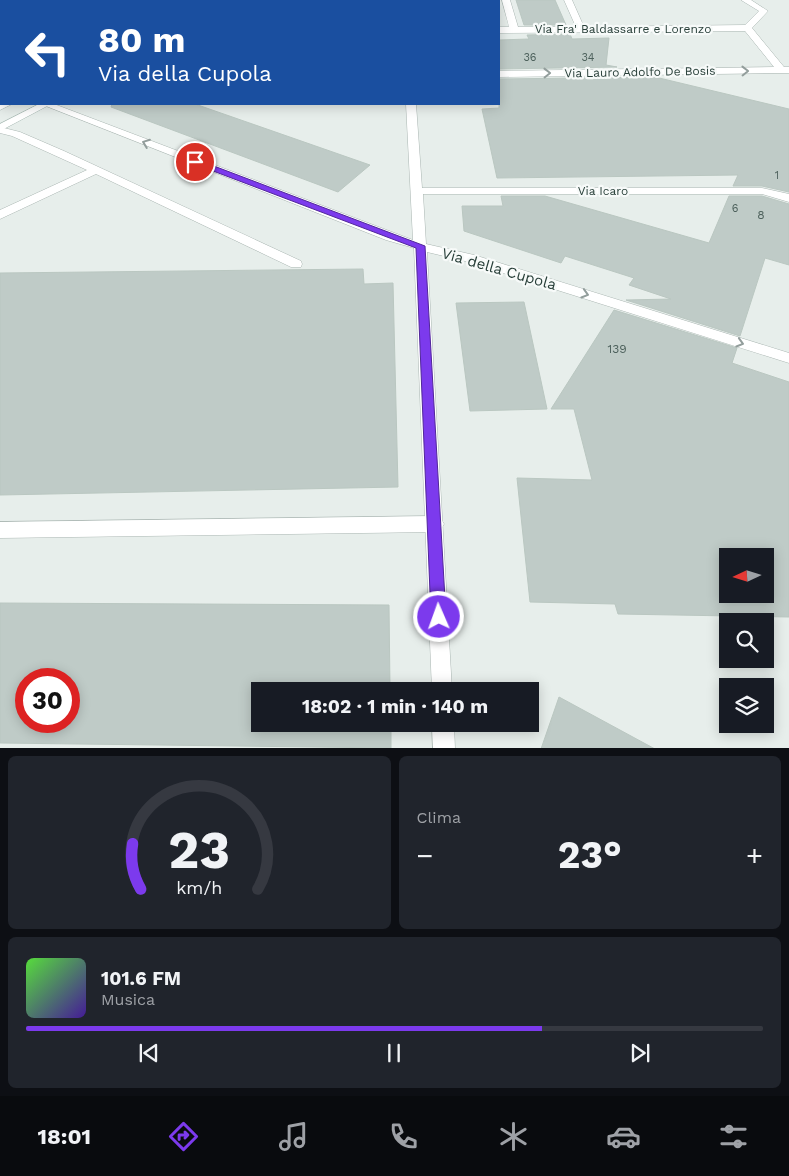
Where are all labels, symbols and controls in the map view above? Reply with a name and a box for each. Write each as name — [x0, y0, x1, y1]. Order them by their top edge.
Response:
text: 80 m — [98, 19, 185, 61]
icon: left — [15, 20, 80, 85]
street label: Via Fra' Baldassarre e Lorenzo — [535, 22, 711, 36]
house number: 36 — [523, 51, 537, 64]
house number: 34 — [581, 51, 595, 64]
text: Via della Cupola — [98, 61, 272, 86]
street label: Via Lauro Adolfo De Bosis — [564, 64, 716, 80]
one-way arrow — [741, 65, 749, 76]
one-way arrow — [544, 68, 552, 78]
one-way arrow — [142, 139, 151, 149]
pin — [174, 141, 216, 183]
icon: arrive — [181, 148, 209, 176]
house number: 1 — [775, 169, 779, 182]
street label: Via Icaro — [578, 184, 628, 198]
house number: 6 — [732, 202, 739, 215]
house number: 8 — [757, 208, 765, 222]
street label: Via della Cupola — [440, 244, 559, 294]
one-way arrow — [580, 289, 588, 299]
one-way arrow — [735, 337, 743, 347]
house number: 139 — [607, 342, 627, 356]
north arrow — [719, 548, 774, 602]
map controls — [719, 548, 774, 733]
position arrow — [412, 590, 464, 642]
button: search — [719, 613, 774, 668]
speed limit sign: 30 — [15, 668, 80, 733]
button: layers — [719, 678, 774, 733]
text: 18:02 · 1 min · 140 m — [302, 695, 488, 718]
text: Clima — [417, 808, 461, 827]
text: 23 — [168, 820, 230, 881]
text: 23° — [558, 833, 622, 877]
text: − — [417, 839, 433, 872]
text: + — [746, 839, 763, 872]
text: km/h — [176, 877, 222, 898]
text: 101.6 FM — [101, 967, 181, 990]
text: Musica — [101, 990, 155, 1009]
icon: previous — [135, 1039, 163, 1067]
icon: pause — [380, 1039, 408, 1067]
icon: next — [626, 1039, 654, 1067]
icon: directions — [166, 1119, 201, 1154]
icon: music — [276, 1119, 311, 1154]
icon: phone — [386, 1119, 421, 1154]
icon: climate — [496, 1119, 531, 1154]
icon: car — [606, 1119, 641, 1154]
icon: filters — [716, 1119, 751, 1154]
text: 18:01 — [38, 1124, 91, 1149]

